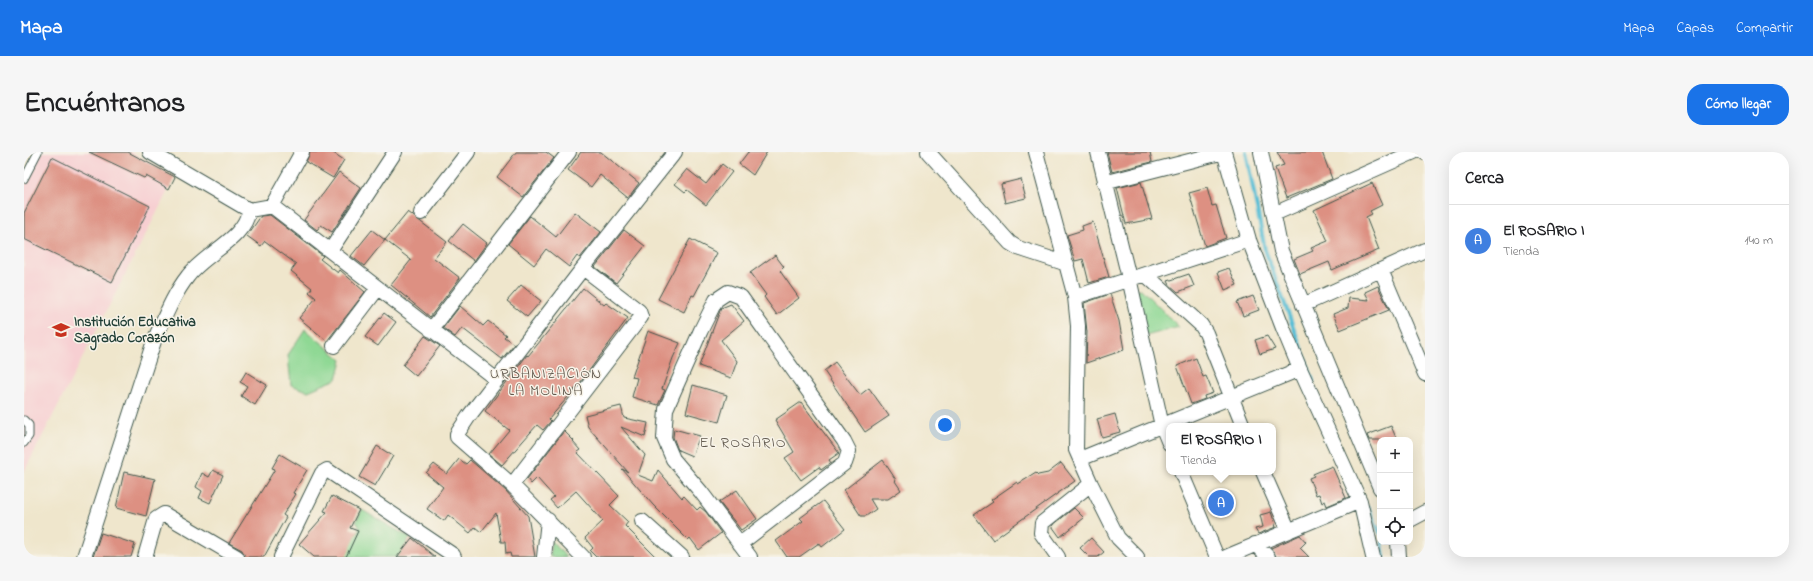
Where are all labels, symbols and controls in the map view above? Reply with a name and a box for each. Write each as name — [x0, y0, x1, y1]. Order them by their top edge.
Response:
text: Mapa — [20, 15, 62, 42]
text: Mapa — [1623, 18, 1655, 39]
text: Capas — [1677, 18, 1714, 39]
text: Compartir — [1736, 18, 1793, 39]
text: Encuéntranos — [24, 84, 185, 125]
button: Cómo llegar — [1687, 84, 1789, 125]
text: Cerca — [1465, 166, 1504, 191]
text: El ROSARIO I — [1503, 220, 1584, 242]
text: A — [1474, 231, 1482, 250]
text: 140 m — [1745, 231, 1773, 250]
text: Tienda — [1503, 242, 1539, 261]
place label: Institución Educativa Sagrado Corazón — [74, 312, 196, 351]
school or university icon: Institución Educativa Sagrado Corazón — [51, 320, 71, 340]
district label: URBANIZACIÓN LA MOLINA — [490, 363, 602, 402]
your location — [935, 415, 955, 435]
popup — [1166, 423, 1276, 475]
text: El ROSARIO I — [1180, 429, 1262, 451]
district label: EL ROSARIO — [699, 432, 787, 454]
map controls — [1377, 437, 1413, 545]
button: + — [1377, 437, 1413, 473]
text: Tienda — [1180, 451, 1217, 470]
button: − — [1377, 473, 1413, 509]
pin: A — [1208, 488, 1234, 518]
button: locate — [1377, 509, 1413, 545]

